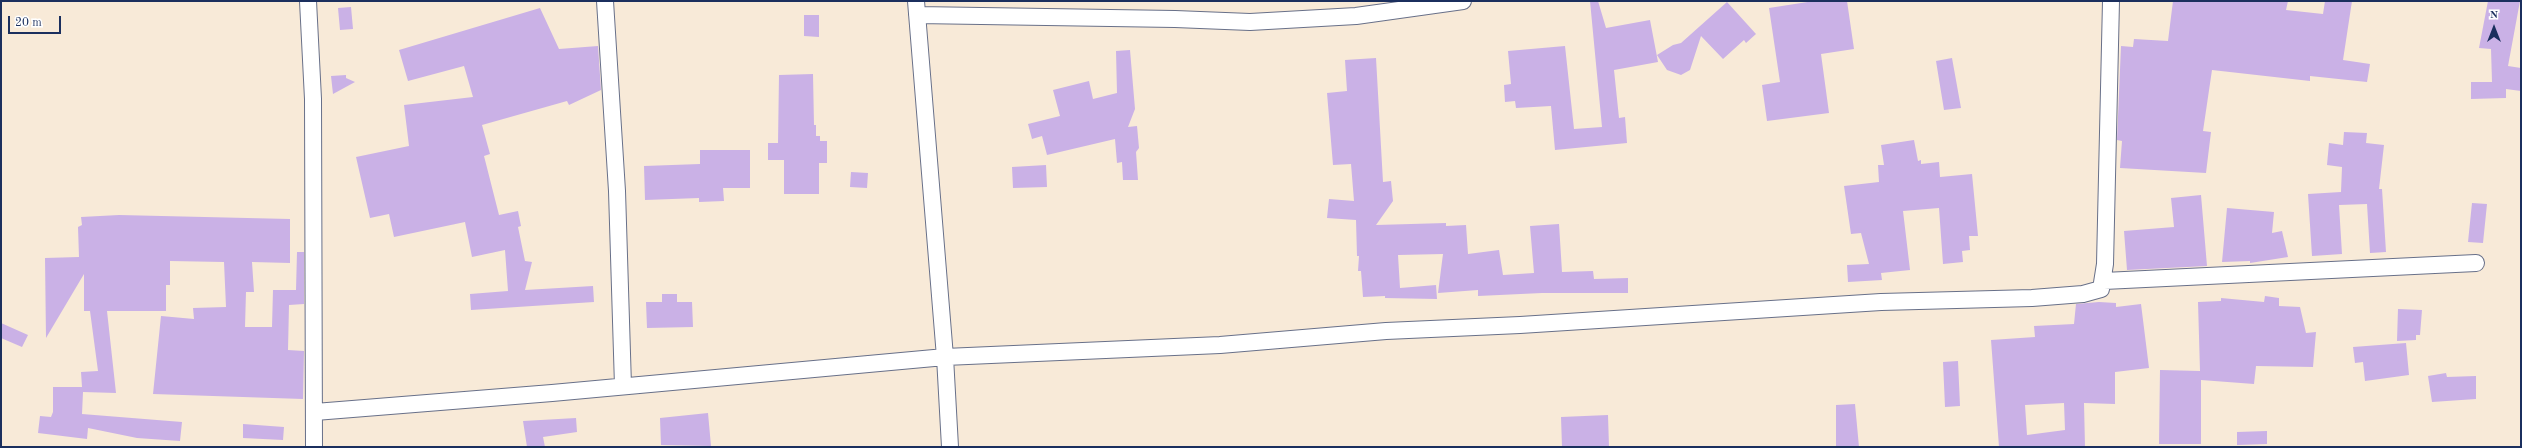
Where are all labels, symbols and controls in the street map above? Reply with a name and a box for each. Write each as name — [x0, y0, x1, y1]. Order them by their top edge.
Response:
scale bar — [10, 8, 63, 34]
north arrow — [2474, 8, 2514, 48]
text: N — [2490, 10, 2498, 21]
text: 20 m — [15, 17, 42, 29]

